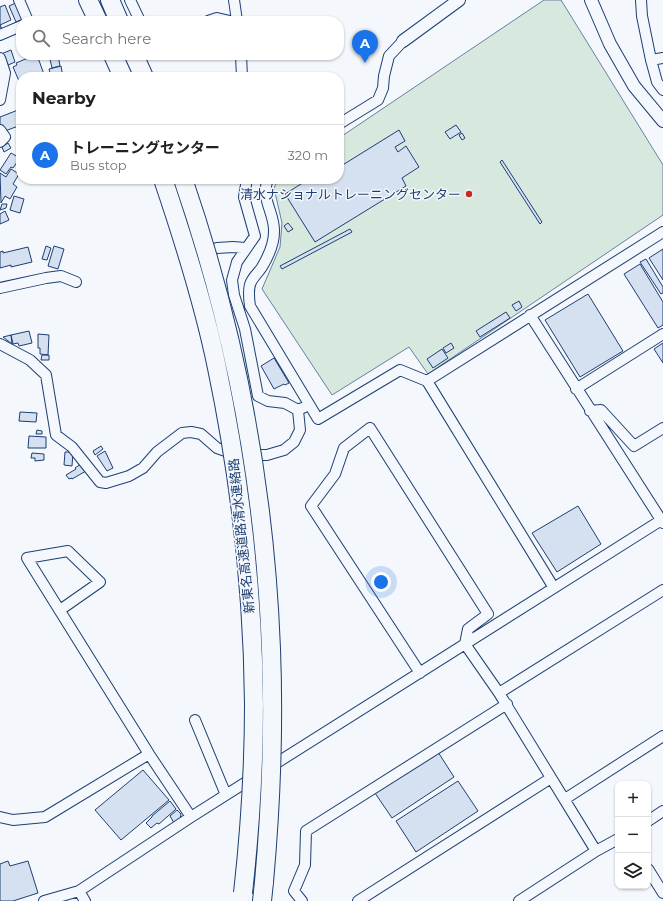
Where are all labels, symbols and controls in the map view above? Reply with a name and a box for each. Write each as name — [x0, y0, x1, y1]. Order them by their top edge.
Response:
search box — [16, 16, 344, 60]
icon: search — [30, 27, 52, 49]
text: Search here — [62, 29, 151, 48]
pin: A — [352, 30, 378, 63]
text: Nearby — [32, 88, 96, 108]
text: トレーニングセンター — [70, 138, 220, 157]
text: A — [40, 147, 50, 163]
text: 320 m — [288, 147, 328, 163]
text: Bus stop — [70, 157, 127, 173]
place label: 清水ナショナルトレーニングセンター — [240, 186, 461, 202]
marker: 清水ナショナルトレーニングセンター — [464, 189, 474, 199]
street label: 新東名高速道路清水連絡路 — [225, 458, 257, 614]
your location — [371, 572, 391, 592]
map controls — [615, 781, 651, 889]
button: + — [615, 781, 651, 817]
button: − — [615, 817, 651, 853]
button: layers — [615, 853, 651, 889]

